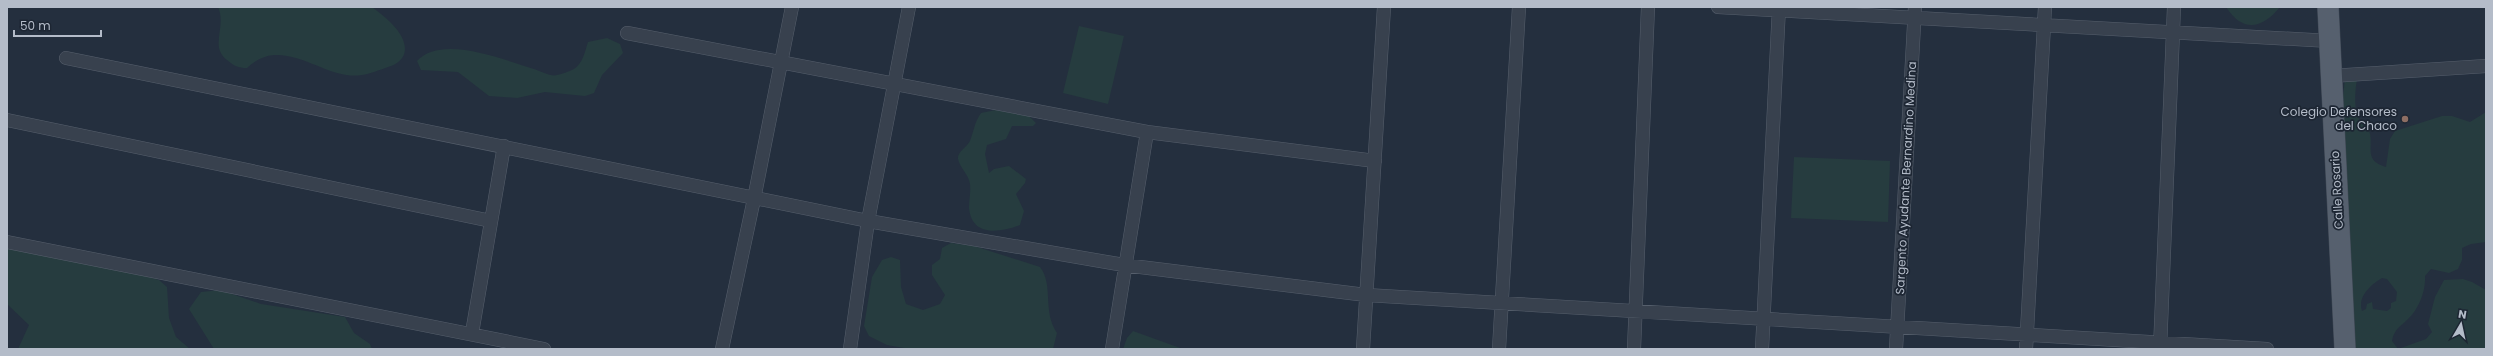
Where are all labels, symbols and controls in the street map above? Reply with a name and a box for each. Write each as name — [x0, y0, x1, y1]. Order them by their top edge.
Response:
scale bar — [14, 12, 101, 38]
text: 50 m — [20, 17, 51, 34]
street label: Sargento Ayudante Bernardino Medina — [1891, 61, 1920, 295]
place label: Colegio Defensores del Chaco — [2281, 103, 2397, 134]
marker: Colegio Defensores del Chaco — [2400, 114, 2410, 124]
street label: Calle Rosario — [2326, 150, 2347, 230]
north arrow — [2441, 304, 2481, 344]
text: N — [2457, 306, 2468, 323]

